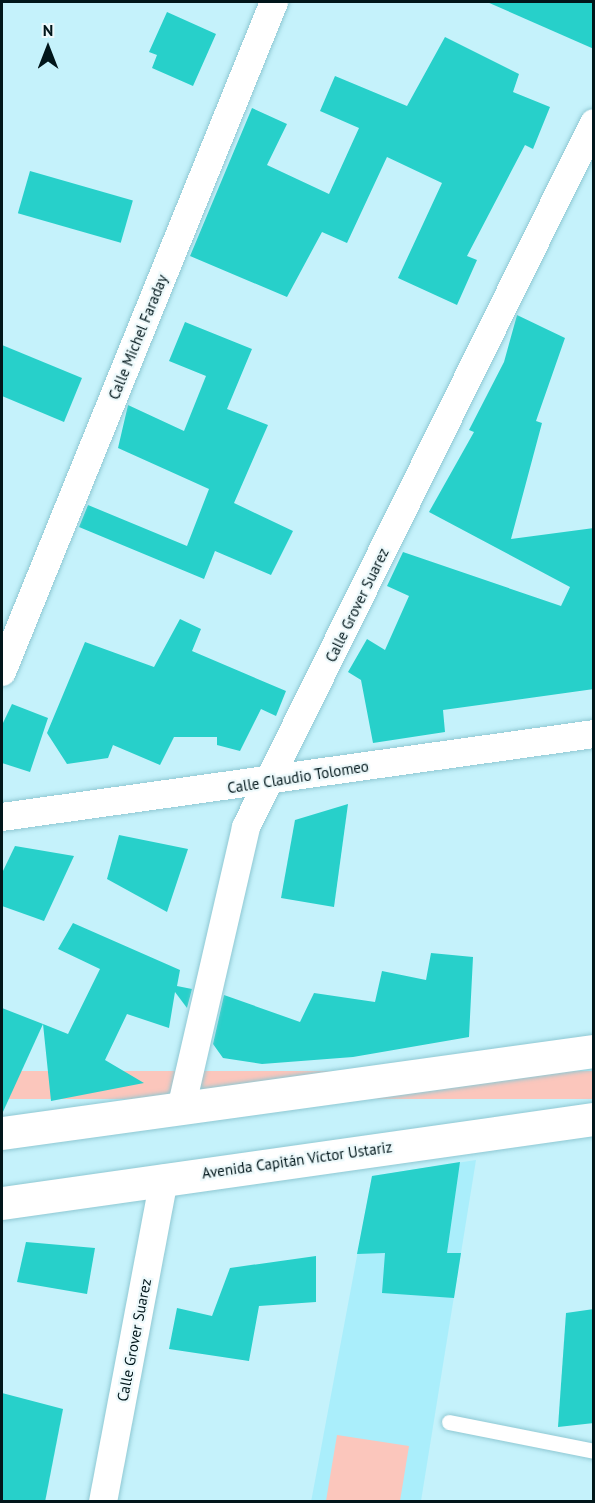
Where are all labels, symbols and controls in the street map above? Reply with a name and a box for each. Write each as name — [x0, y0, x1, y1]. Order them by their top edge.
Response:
north arrow — [18, 18, 78, 78]
text: N — [43, 20, 53, 40]
street label: Calle Michel Faraday — [105, 272, 171, 402]
street label: Calle Grover Suarez — [322, 545, 392, 665]
street label: Calle Claudio Tolomeo — [226, 757, 370, 797]
street label: Avenida Capitán Víctor Ustariz — [200, 1138, 394, 1182]
street label: Calle Grover Suarez — [113, 1277, 155, 1403]

